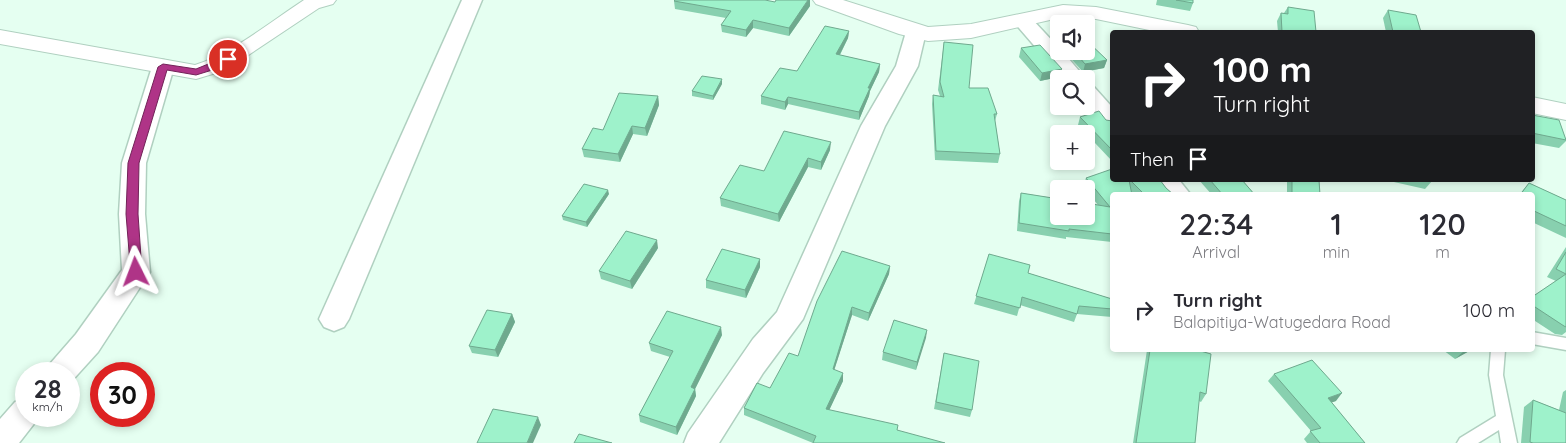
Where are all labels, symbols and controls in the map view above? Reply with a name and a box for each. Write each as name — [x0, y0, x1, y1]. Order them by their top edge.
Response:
map controls — [1050, 15, 1095, 225]
button: sound — [1050, 15, 1095, 60]
pin — [207, 38, 249, 80]
icon: arrive — [214, 45, 242, 73]
text: 100 m — [1213, 47, 1312, 91]
icon: right — [1130, 50, 1195, 115]
button: search — [1050, 70, 1095, 115]
text: Turn right — [1213, 90, 1310, 118]
button: + — [1050, 125, 1095, 170]
icon: arrive — [1184, 145, 1212, 173]
text: Then — [1130, 147, 1174, 171]
button: − — [1050, 180, 1095, 225]
text: 22:34 — [1179, 205, 1253, 243]
text: 1 — [1331, 205, 1342, 243]
text: 120 — [1419, 205, 1466, 243]
text: Arrival — [1192, 242, 1240, 262]
text: min — [1323, 242, 1350, 262]
text: m — [1435, 242, 1450, 262]
position arrow — [109, 245, 161, 297]
text: Turn right — [1173, 288, 1262, 312]
icon: right — [1130, 296, 1158, 324]
text: 100 m — [1463, 298, 1515, 322]
text: Balapitiya-Watugedara Road — [1173, 312, 1391, 332]
speed limit sign: 30 — [90, 362, 155, 427]
text: 28 — [34, 373, 61, 404]
text: km/h — [32, 399, 63, 414]

